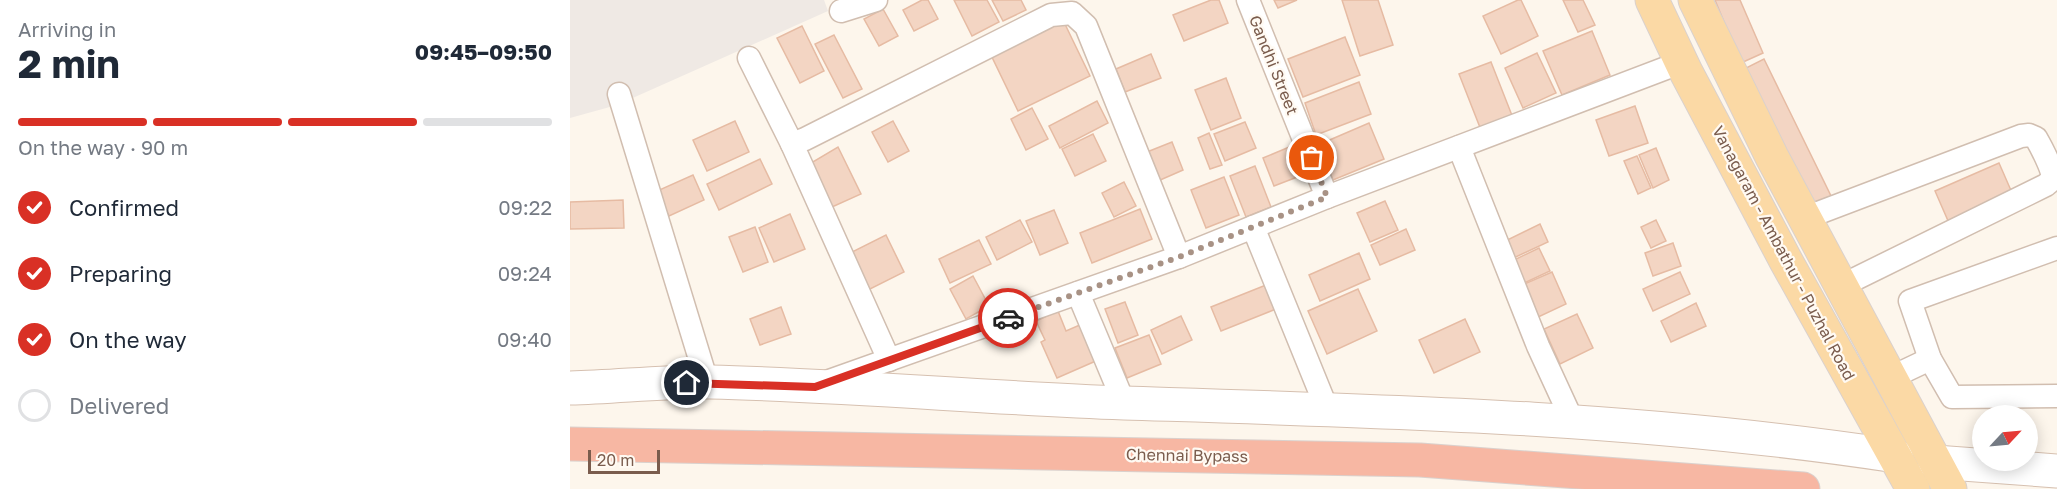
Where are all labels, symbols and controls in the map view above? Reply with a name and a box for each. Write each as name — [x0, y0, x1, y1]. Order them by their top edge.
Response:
street label: Gandhi Street — [1245, 12, 1303, 118]
text: Arriving in — [18, 17, 116, 41]
text: 09:45–09:50 — [415, 38, 552, 65]
text: 2 min — [18, 40, 120, 87]
street label: Vanagaram - Ambathur - Puzhal Road — [1708, 122, 1860, 384]
pin — [1286, 132, 1337, 183]
text: On the way · 90 m — [18, 135, 188, 159]
icon: bag — [1295, 141, 1328, 174]
icon: check — [18, 191, 51, 224]
text: Confirmed — [69, 194, 179, 221]
text: 09:22 — [498, 195, 552, 219]
icon: check — [18, 257, 51, 290]
text: Preparing — [69, 260, 172, 287]
text: 09:24 — [498, 261, 552, 285]
courier — [978, 288, 1038, 348]
icon: car — [992, 302, 1025, 335]
icon: check — [18, 323, 51, 356]
text: On the way — [69, 326, 187, 353]
text: 09:40 — [497, 327, 552, 351]
pin — [661, 357, 712, 408]
icon: home — [670, 366, 703, 399]
text: Delivered — [69, 392, 169, 419]
north arrow — [1972, 405, 2038, 471]
map controls — [1972, 405, 2038, 471]
street label: Chennai Bypass — [1126, 444, 1248, 466]
scale bar — [588, 447, 660, 474]
text: 20 m — [597, 450, 634, 470]

